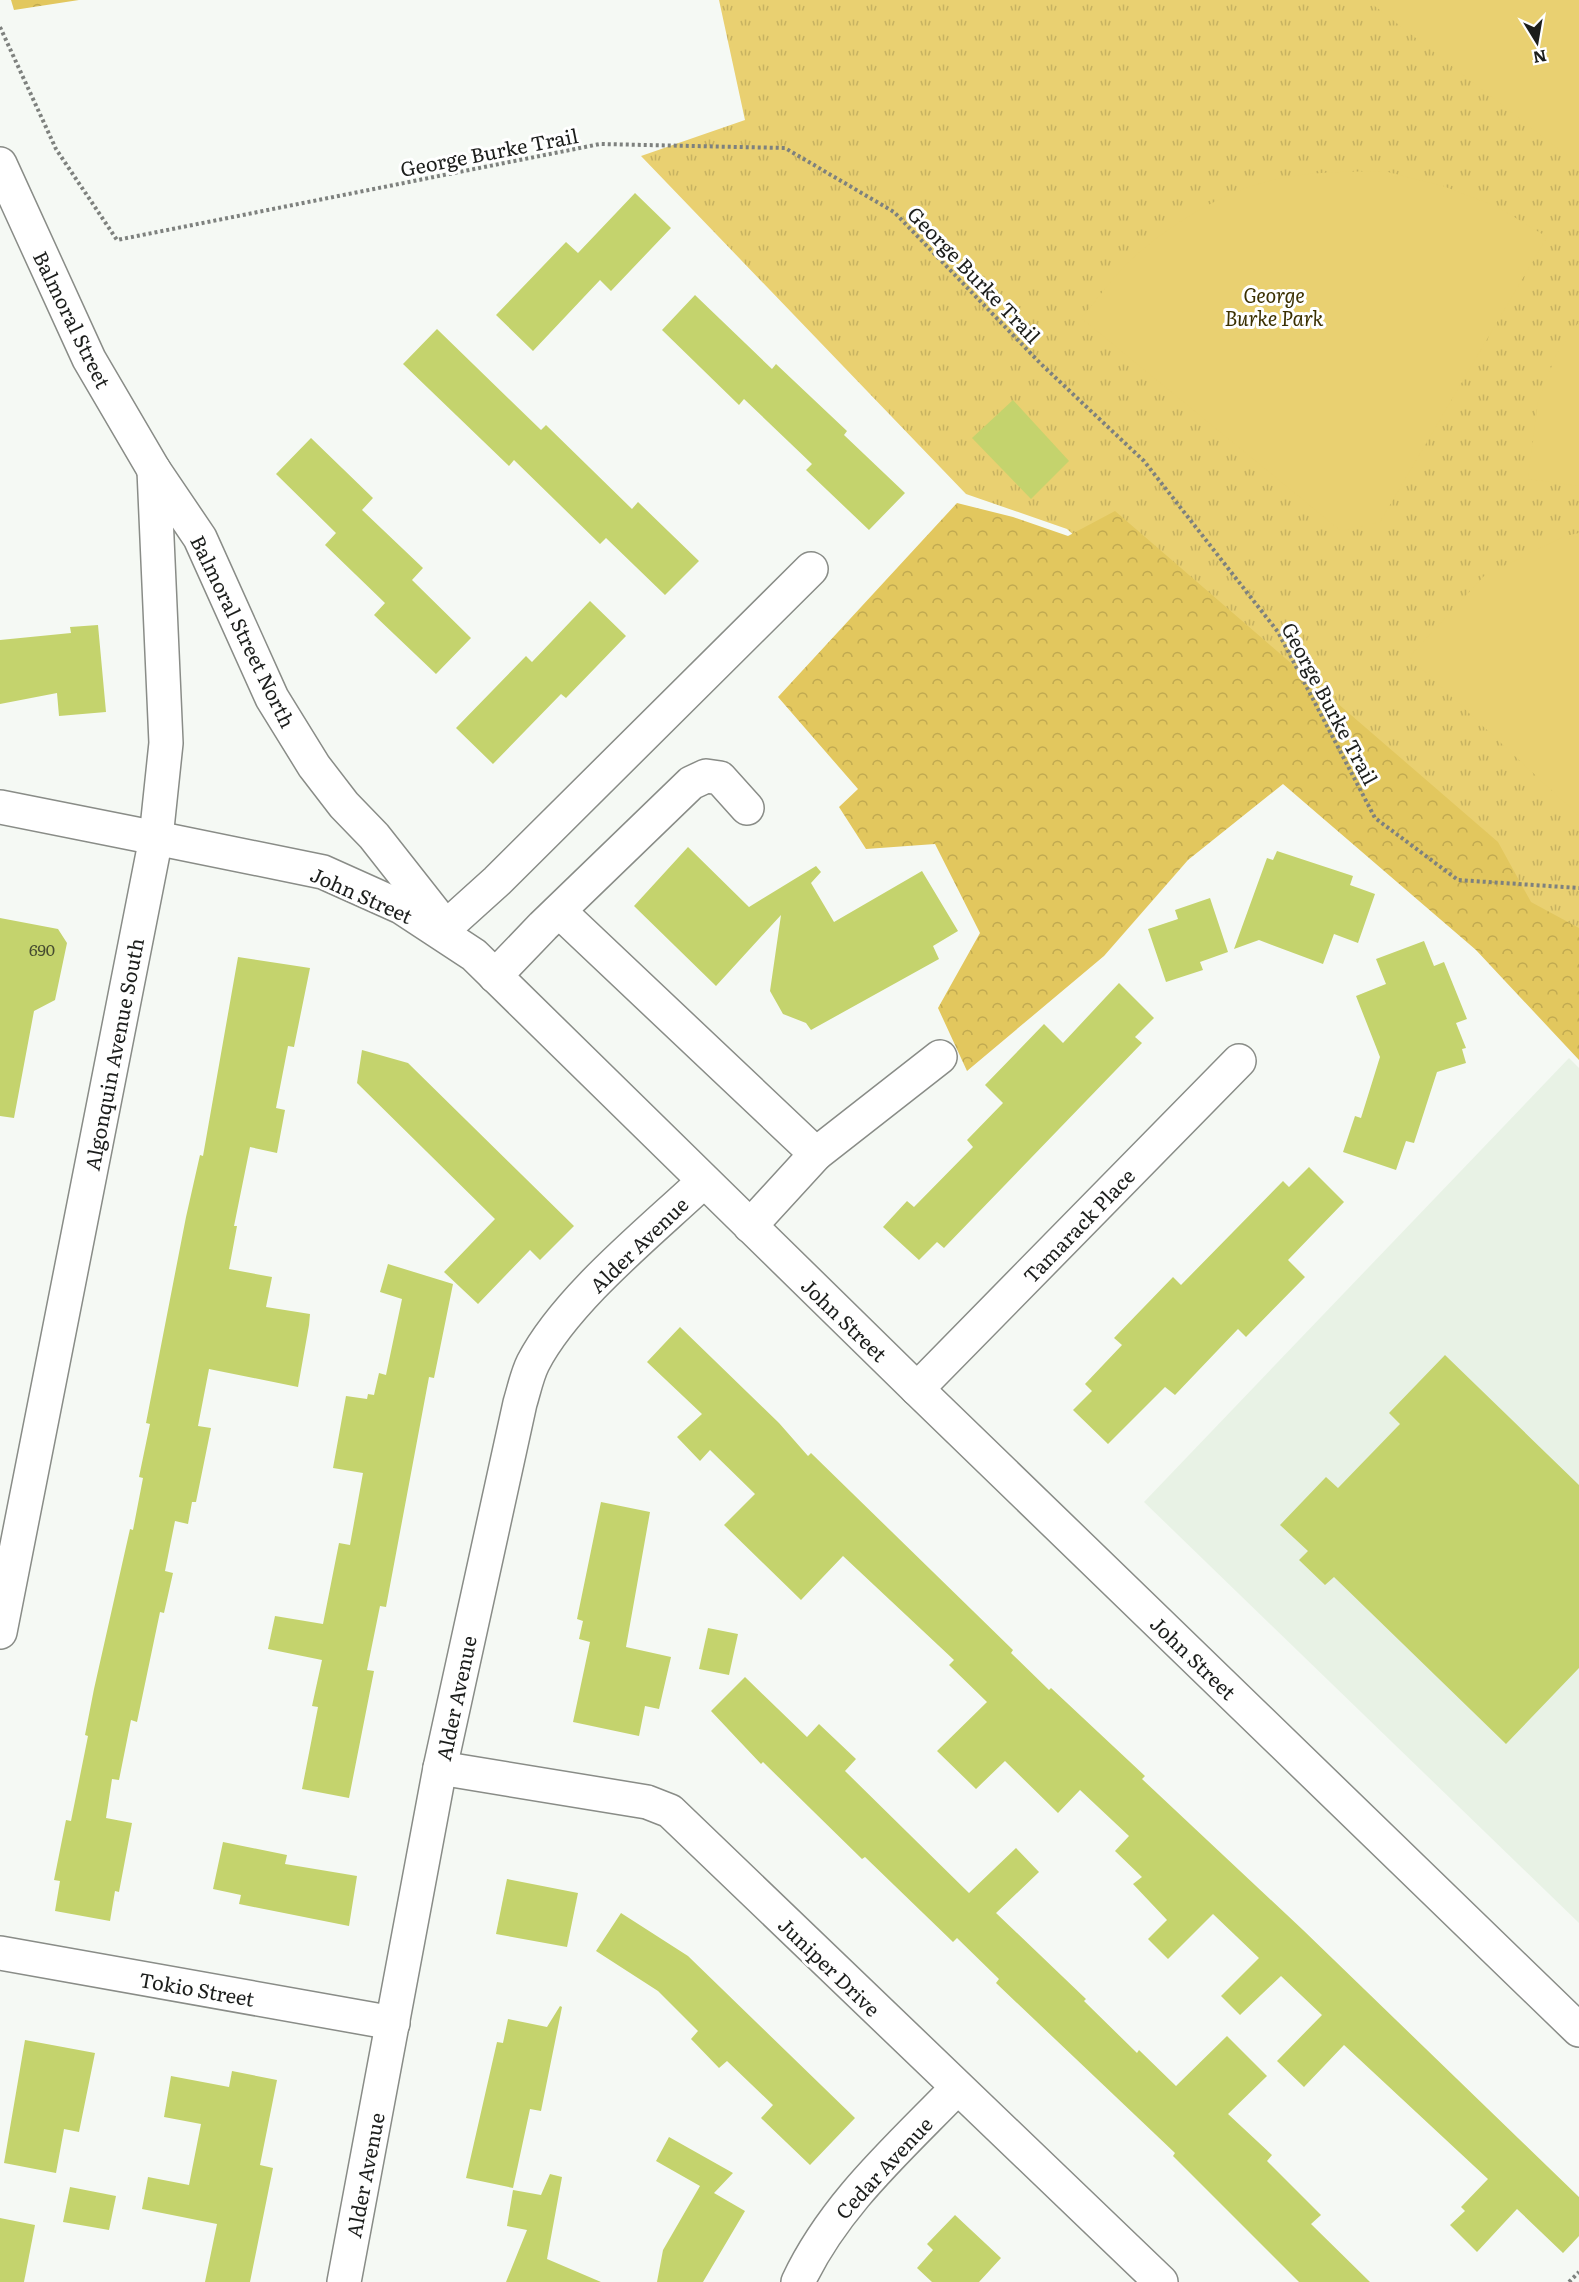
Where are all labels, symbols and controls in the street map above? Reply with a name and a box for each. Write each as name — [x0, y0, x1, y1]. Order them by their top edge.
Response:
north arrow — [1507, 12, 1567, 72]
text: N — [1531, 45, 1549, 71]
street label: George Burke Trail — [397, 119, 581, 183]
street label: George Burke Trail — [901, 199, 1049, 350]
street label: Balmoral Street — [27, 245, 119, 393]
park label: George Burke Park — [1225, 279, 1323, 332]
street label: Balmoral Street North — [184, 529, 304, 733]
street label: George Burke Trail — [1275, 616, 1387, 790]
street label: John Street — [306, 858, 418, 930]
street label: Algonquin Avenue South — [76, 935, 150, 1173]
house number: 690 — [29, 937, 55, 961]
street label: Tamarack Place — [1015, 1161, 1141, 1289]
street label: Alder Avenue — [582, 1189, 694, 1299]
street label: John Street — [795, 1270, 895, 1368]
street label: John Street — [1144, 1608, 1244, 1706]
street label: Alder Avenue — [427, 1633, 483, 1763]
street label: Juniper Drive — [772, 1909, 888, 2023]
street label: Tokio Street — [137, 1963, 257, 2013]
street label: Cedar Avenue — [827, 2109, 939, 2225]
street label: Alder Avenue — [337, 2110, 391, 2240]

